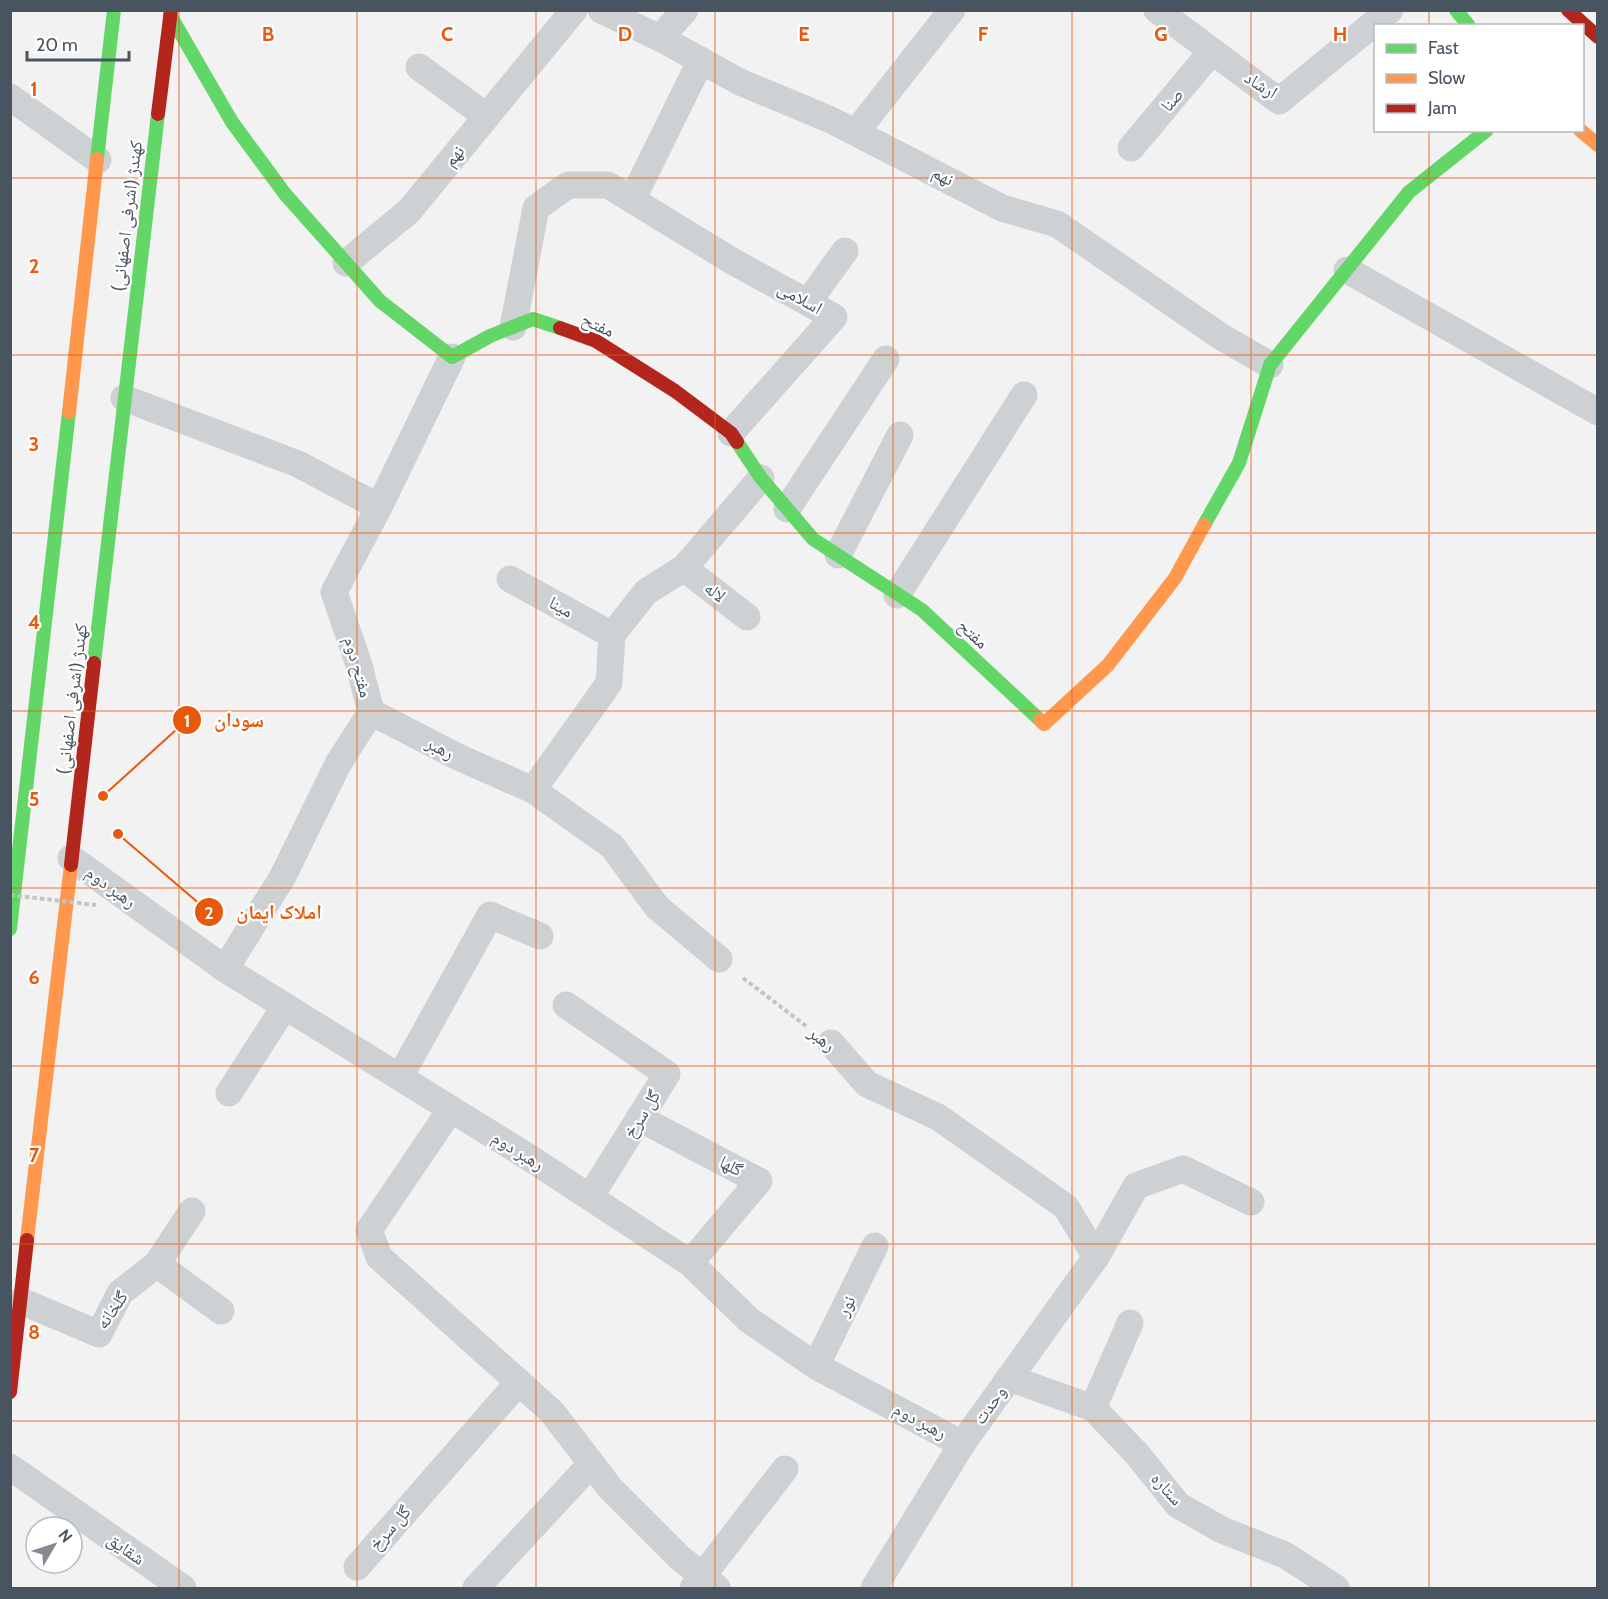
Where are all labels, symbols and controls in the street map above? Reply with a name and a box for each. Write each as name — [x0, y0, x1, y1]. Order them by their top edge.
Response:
text: B — [262, 22, 274, 46]
text: C — [441, 22, 453, 46]
text: D — [618, 22, 632, 46]
text: E — [798, 22, 810, 46]
text: F — [978, 22, 989, 46]
text: G — [1154, 22, 1168, 46]
text: H — [1333, 22, 1347, 46]
scale bar — [27, 24, 129, 62]
legend — [1374, 24, 1584, 132]
text: 20 m — [36, 34, 78, 56]
text: Fast — [1428, 37, 1459, 59]
street label: ارشاد — [1240, 66, 1282, 104]
text: Slow — [1428, 67, 1465, 89]
text: 1 — [30, 77, 38, 101]
street label: صنا — [1156, 84, 1188, 116]
text: Jam — [1427, 97, 1457, 119]
street label: کهندژ (اشرفی اصفهانی) — [107, 139, 147, 293]
street label: نهم — [439, 141, 470, 172]
street label: نهم — [928, 161, 958, 192]
text: 2 — [29, 254, 39, 278]
street label: اسلامی — [774, 277, 826, 319]
street label: مفتح — [578, 308, 618, 343]
text: 3 — [29, 432, 39, 456]
street label: لاله — [700, 577, 730, 607]
street label: مینا — [545, 591, 577, 623]
text: 4 — [28, 610, 40, 634]
street label: مفتح — [953, 614, 993, 654]
street label: کهندژ (اشرفی اصفهانی) — [52, 622, 92, 776]
street label: مفتح دوم — [338, 634, 377, 700]
callout: سودان — [172, 701, 277, 739]
text: سودان — [214, 708, 264, 732]
text: 1 — [184, 710, 190, 732]
street label: رهبر — [421, 731, 458, 764]
text: 5 — [29, 787, 39, 811]
street label: رهبر دوم — [81, 861, 141, 914]
callout: املاک ایمان — [194, 893, 334, 931]
text: املاک ایمان — [236, 900, 322, 924]
text: 2 — [204, 902, 214, 924]
text: 6 — [28, 965, 40, 989]
street label: رهبر — [803, 1021, 840, 1057]
street label: گل سرخ — [619, 1085, 666, 1143]
street label: رهبر دوم — [487, 1126, 548, 1176]
text: 7 — [29, 1143, 40, 1167]
street label: گلها — [716, 1151, 747, 1181]
street label: گلخانه — [91, 1286, 133, 1333]
street label: نور — [831, 1292, 860, 1321]
text: 8 — [28, 1320, 40, 1344]
street label: وحدت — [969, 1381, 1011, 1429]
street label: رهبر دوم — [889, 1398, 951, 1445]
street label: ستاره — [1146, 1468, 1188, 1510]
street label: گل سرخ — [364, 1500, 417, 1556]
north arrow — [24, 1515, 84, 1575]
text: N — [54, 1526, 76, 1546]
street label: شقایق — [103, 1528, 149, 1570]

